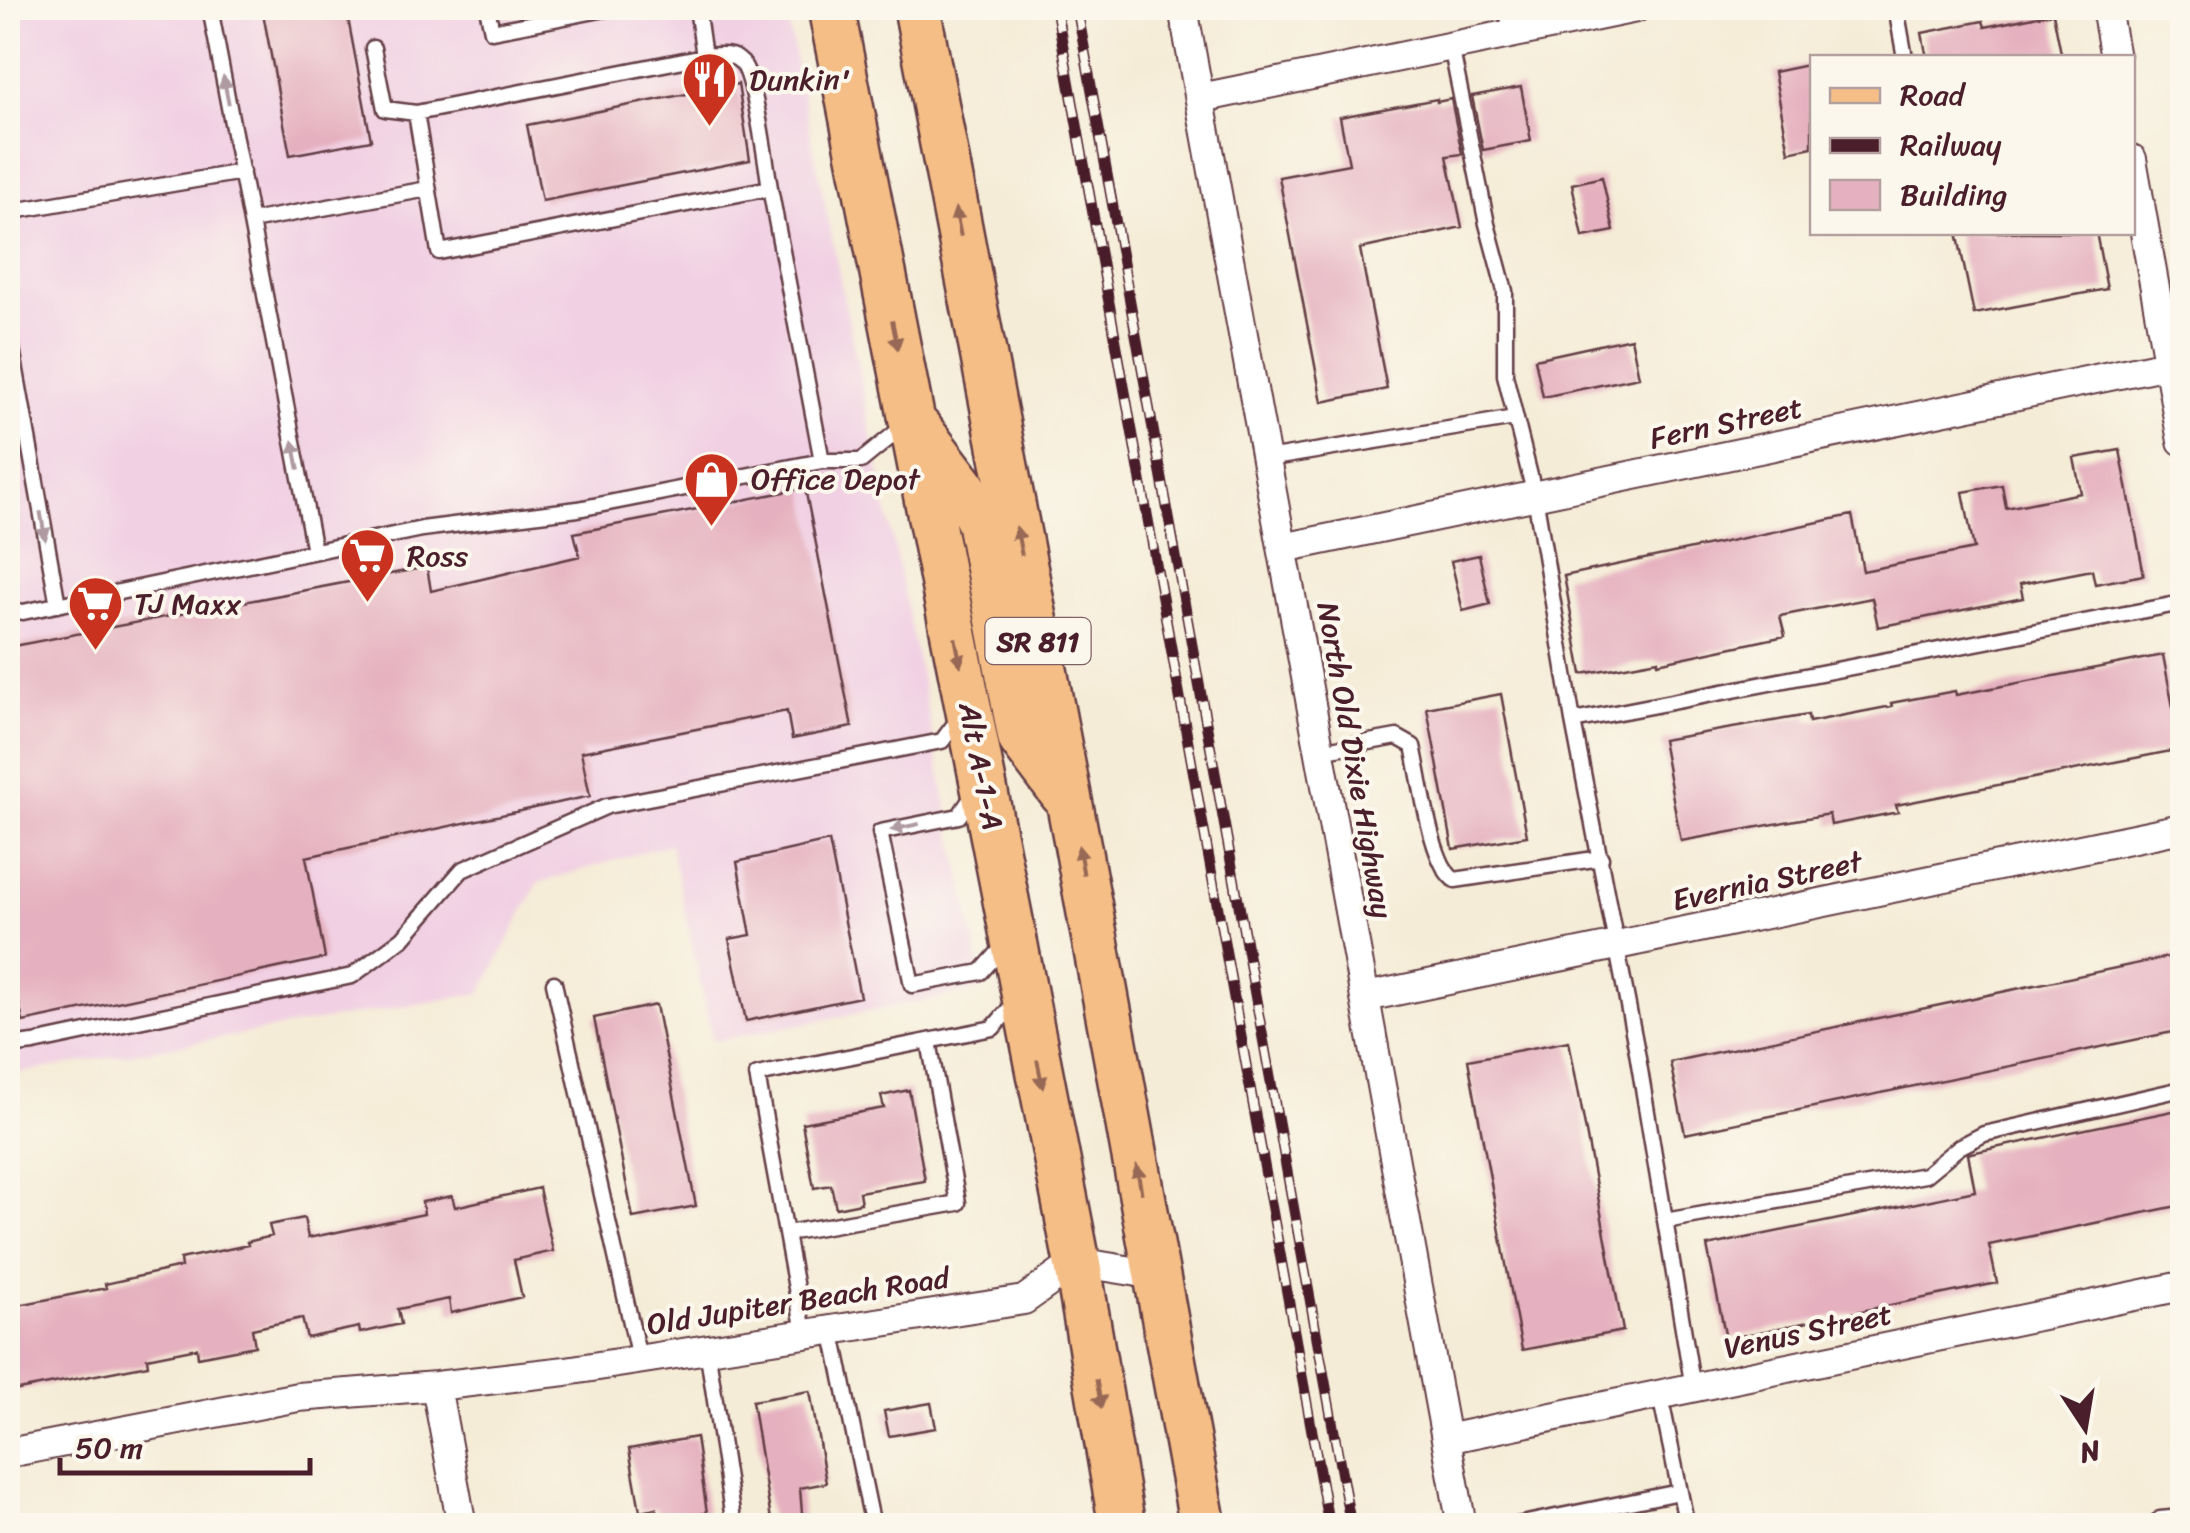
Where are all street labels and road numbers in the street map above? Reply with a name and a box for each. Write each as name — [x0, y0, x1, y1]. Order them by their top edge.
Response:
street label: Fern Street — [1644, 380, 1808, 466]
street label: North Old Dixie Highway — [1301, 598, 1409, 923]
road number: SR 811 — [986, 618, 1090, 664]
street label: Alt A-1-A — [942, 697, 1020, 834]
street label: Evernia Street — [1667, 834, 1869, 927]
street label: Old Jupiter Beach Road — [643, 1250, 955, 1352]
street label: Venus Street — [1719, 1287, 1897, 1375]

